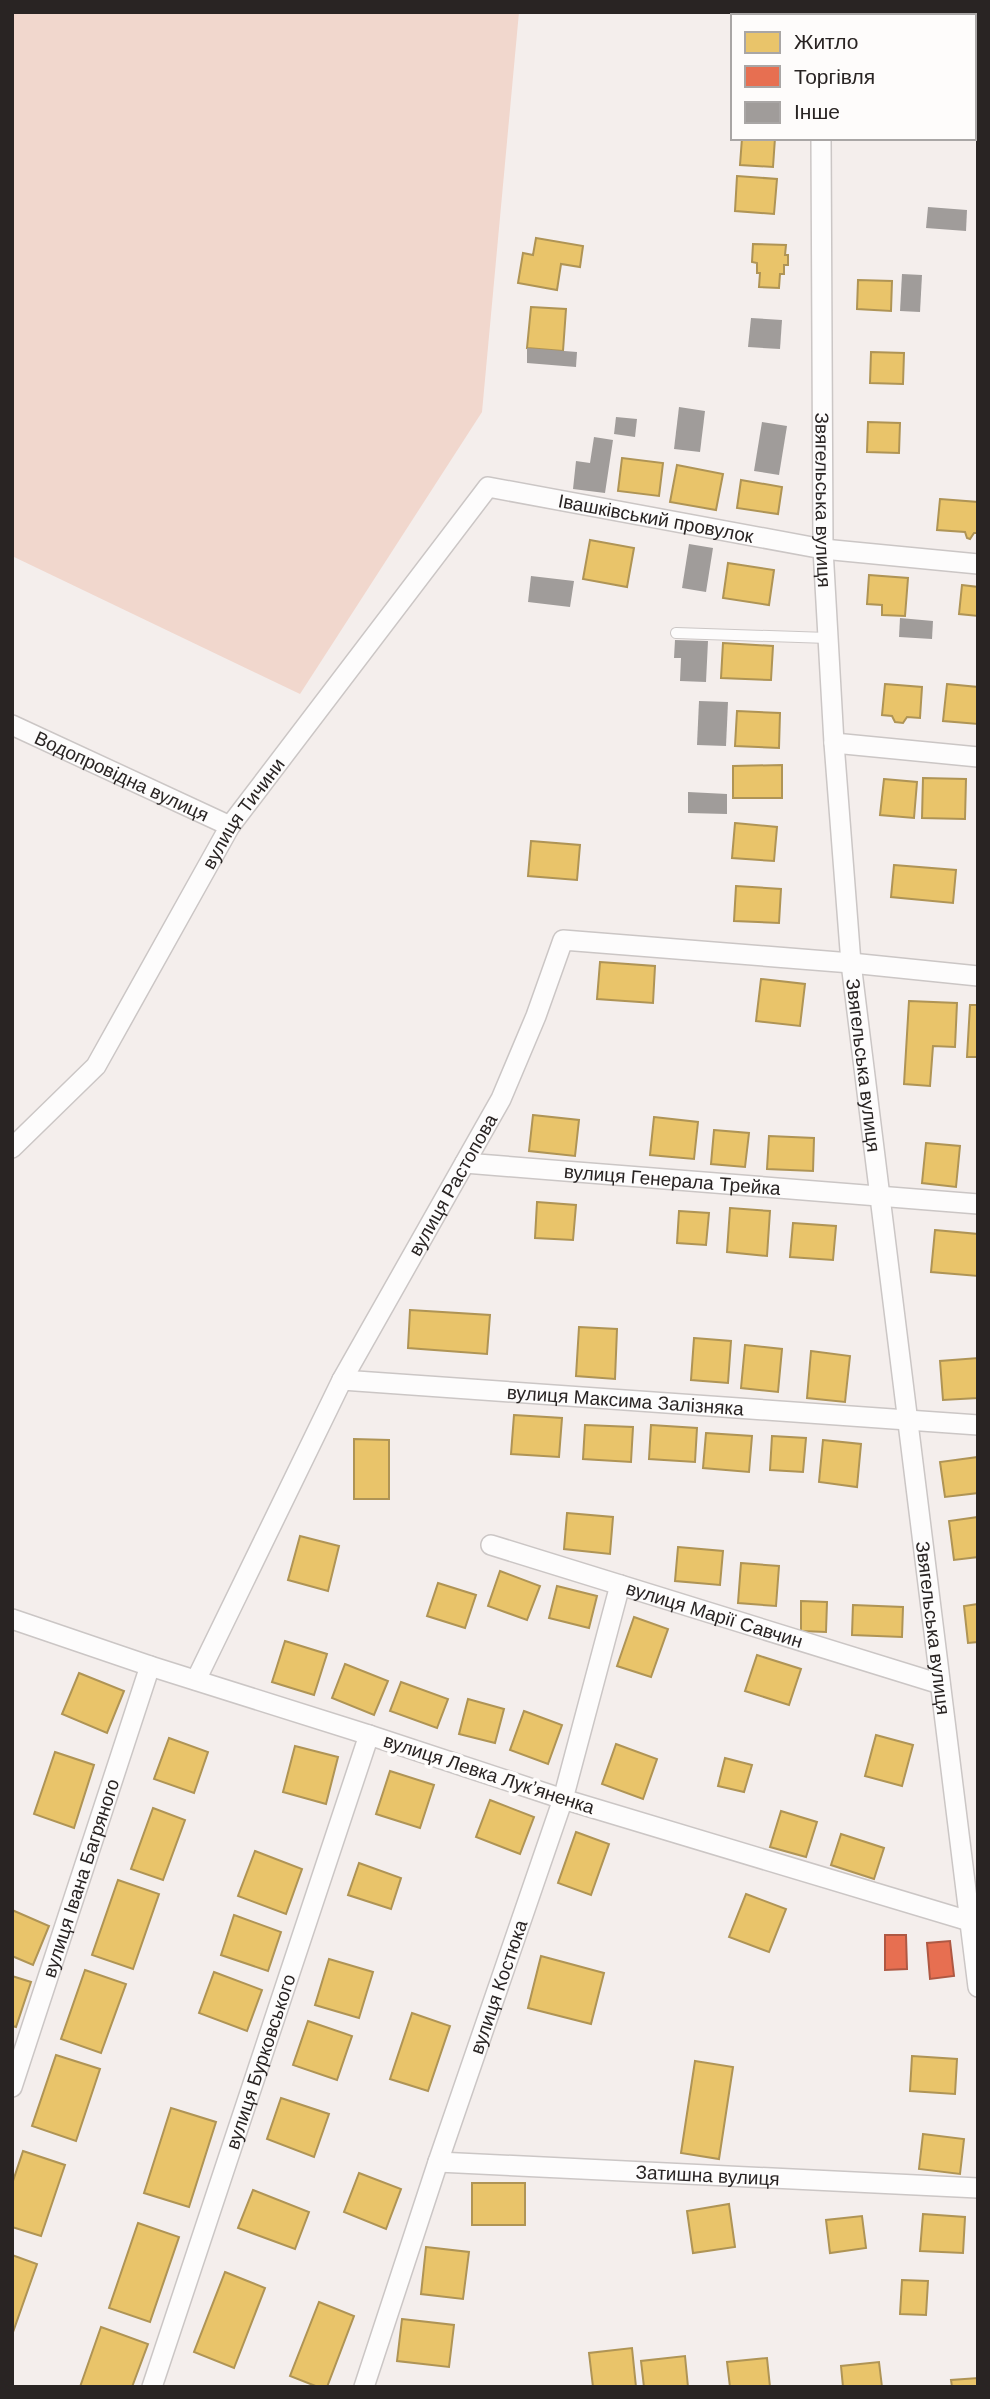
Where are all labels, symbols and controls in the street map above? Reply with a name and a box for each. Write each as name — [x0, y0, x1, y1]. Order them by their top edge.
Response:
legend — [731, 14, 976, 140]
text: Житло — [794, 30, 858, 53]
text: Торгівля — [794, 65, 875, 88]
text: Інше — [794, 100, 840, 123]
street label: Звягельська вулиця — [812, 413, 836, 588]
street label: Івашківський провулок — [557, 490, 756, 547]
street label: Водопровідна вулиця — [31, 727, 212, 825]
street label: вулиця Тичини — [198, 754, 288, 872]
street label: Звягельська вулиця — [843, 977, 885, 1153]
street label: вулиця Растопова — [404, 1110, 501, 1259]
street label: вулиця Генерала Трейка — [563, 1160, 782, 1199]
street label: вулиця Максима Залізняка — [506, 1381, 745, 1419]
street label: Звягельська вулиця — [912, 1540, 955, 1716]
street label: вулиця Марії Савчин — [624, 1577, 805, 1651]
street label: вулиця Левка Лукʼяненка — [381, 1730, 597, 1818]
street label: вулиця Івана Багряного — [38, 1776, 123, 1980]
street label: вулиця Костюка — [465, 1917, 531, 2057]
street label: вулиця Бурковського — [221, 1971, 299, 2152]
street label: Затишна вулиця — [635, 2161, 780, 2189]

